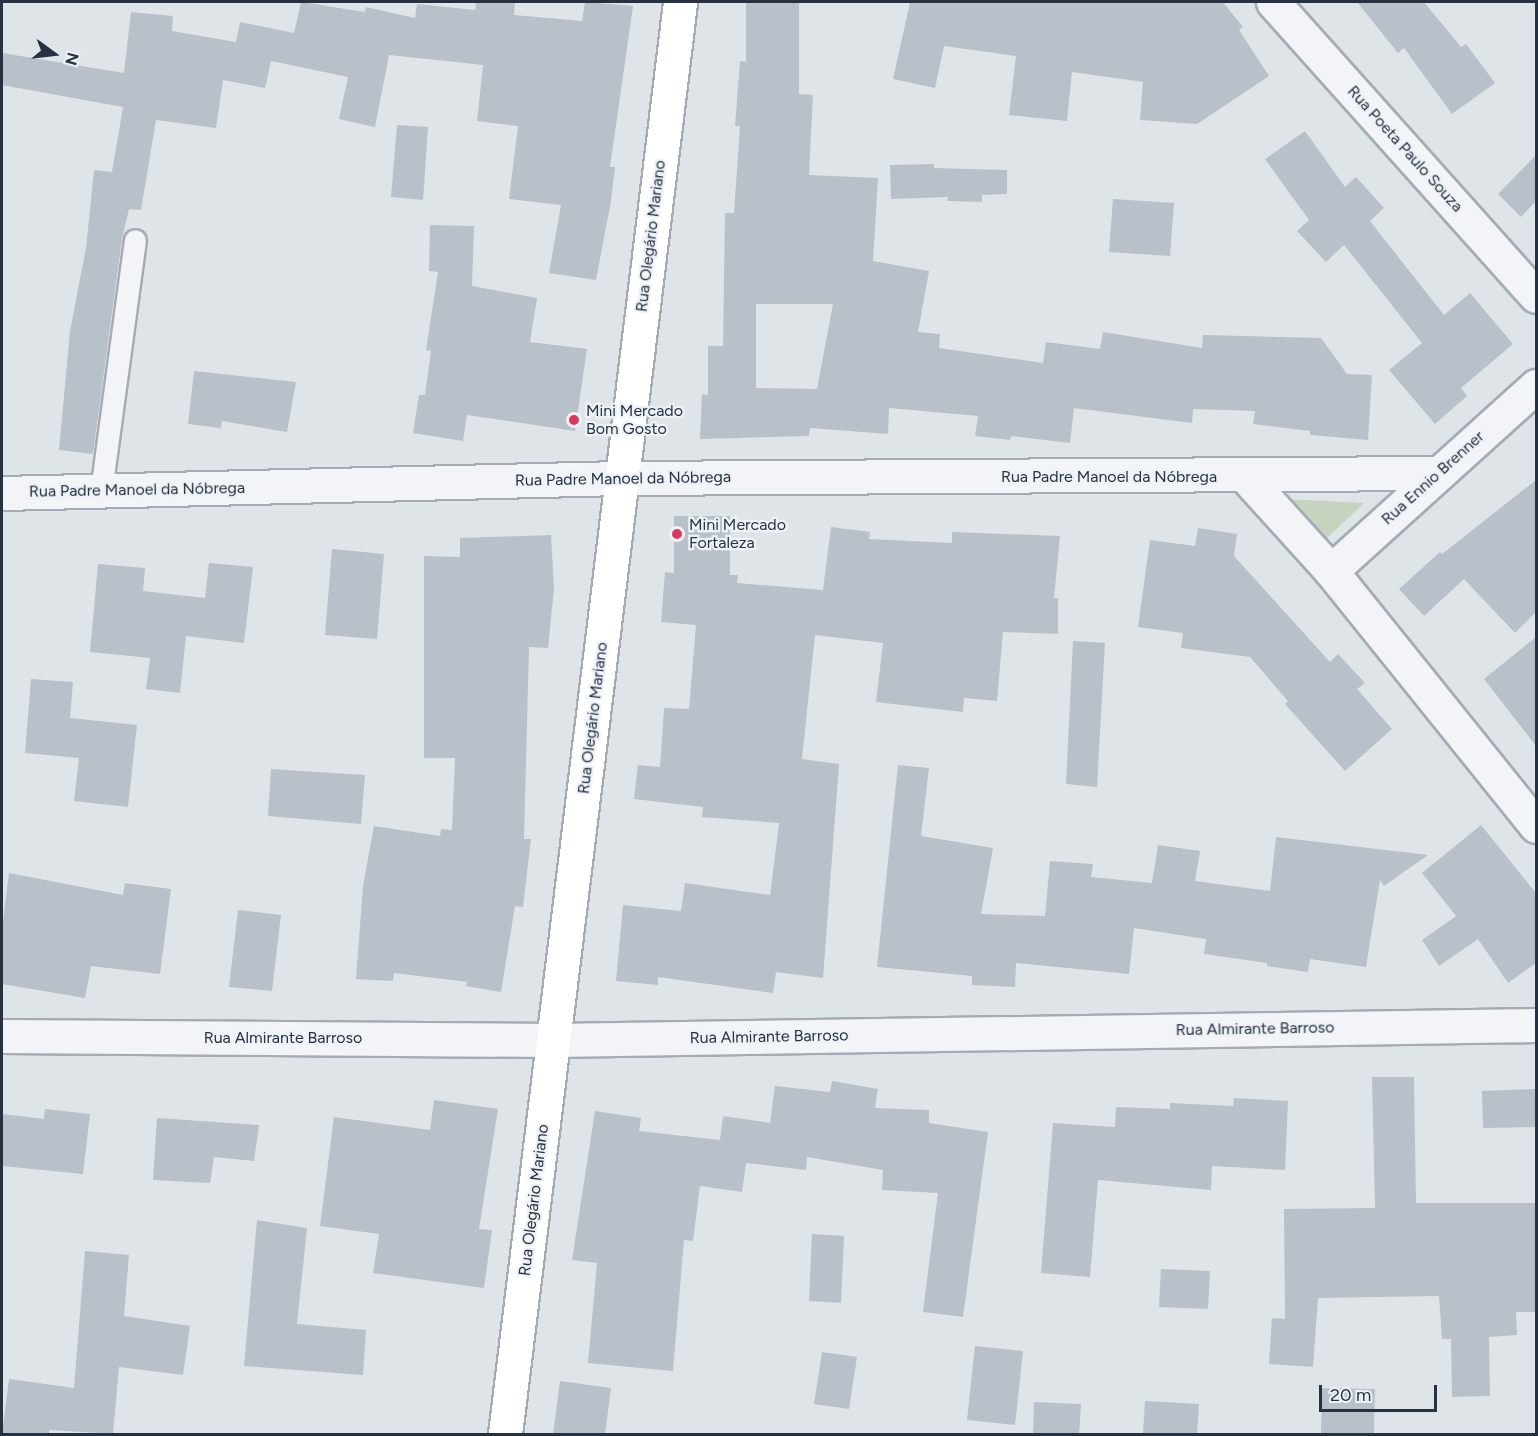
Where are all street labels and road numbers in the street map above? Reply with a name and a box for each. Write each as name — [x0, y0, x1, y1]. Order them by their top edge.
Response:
street label: Rua Poeta Paulo Souza — [1343, 82, 1467, 216]
street label: Rua Olegário Mariano — [632, 159, 670, 313]
street label: Rua Ennio Brenner — [1378, 427, 1488, 529]
street label: Rua Padre Manoel da Nóbrega — [1001, 467, 1217, 487]
street label: Rua Padre Manoel da Nóbrega — [515, 468, 731, 490]
street label: Rua Padre Manoel da Nóbrega — [29, 479, 245, 501]
street label: Rua Olegário Mariano — [574, 641, 612, 795]
street label: Rua Almirante Barroso — [1175, 1018, 1335, 1040]
street label: Rua Almirante Barroso — [689, 1026, 849, 1048]
street label: Rua Almirante Barroso — [204, 1028, 362, 1048]
street label: Rua Olegário Mariano — [515, 1123, 553, 1277]

